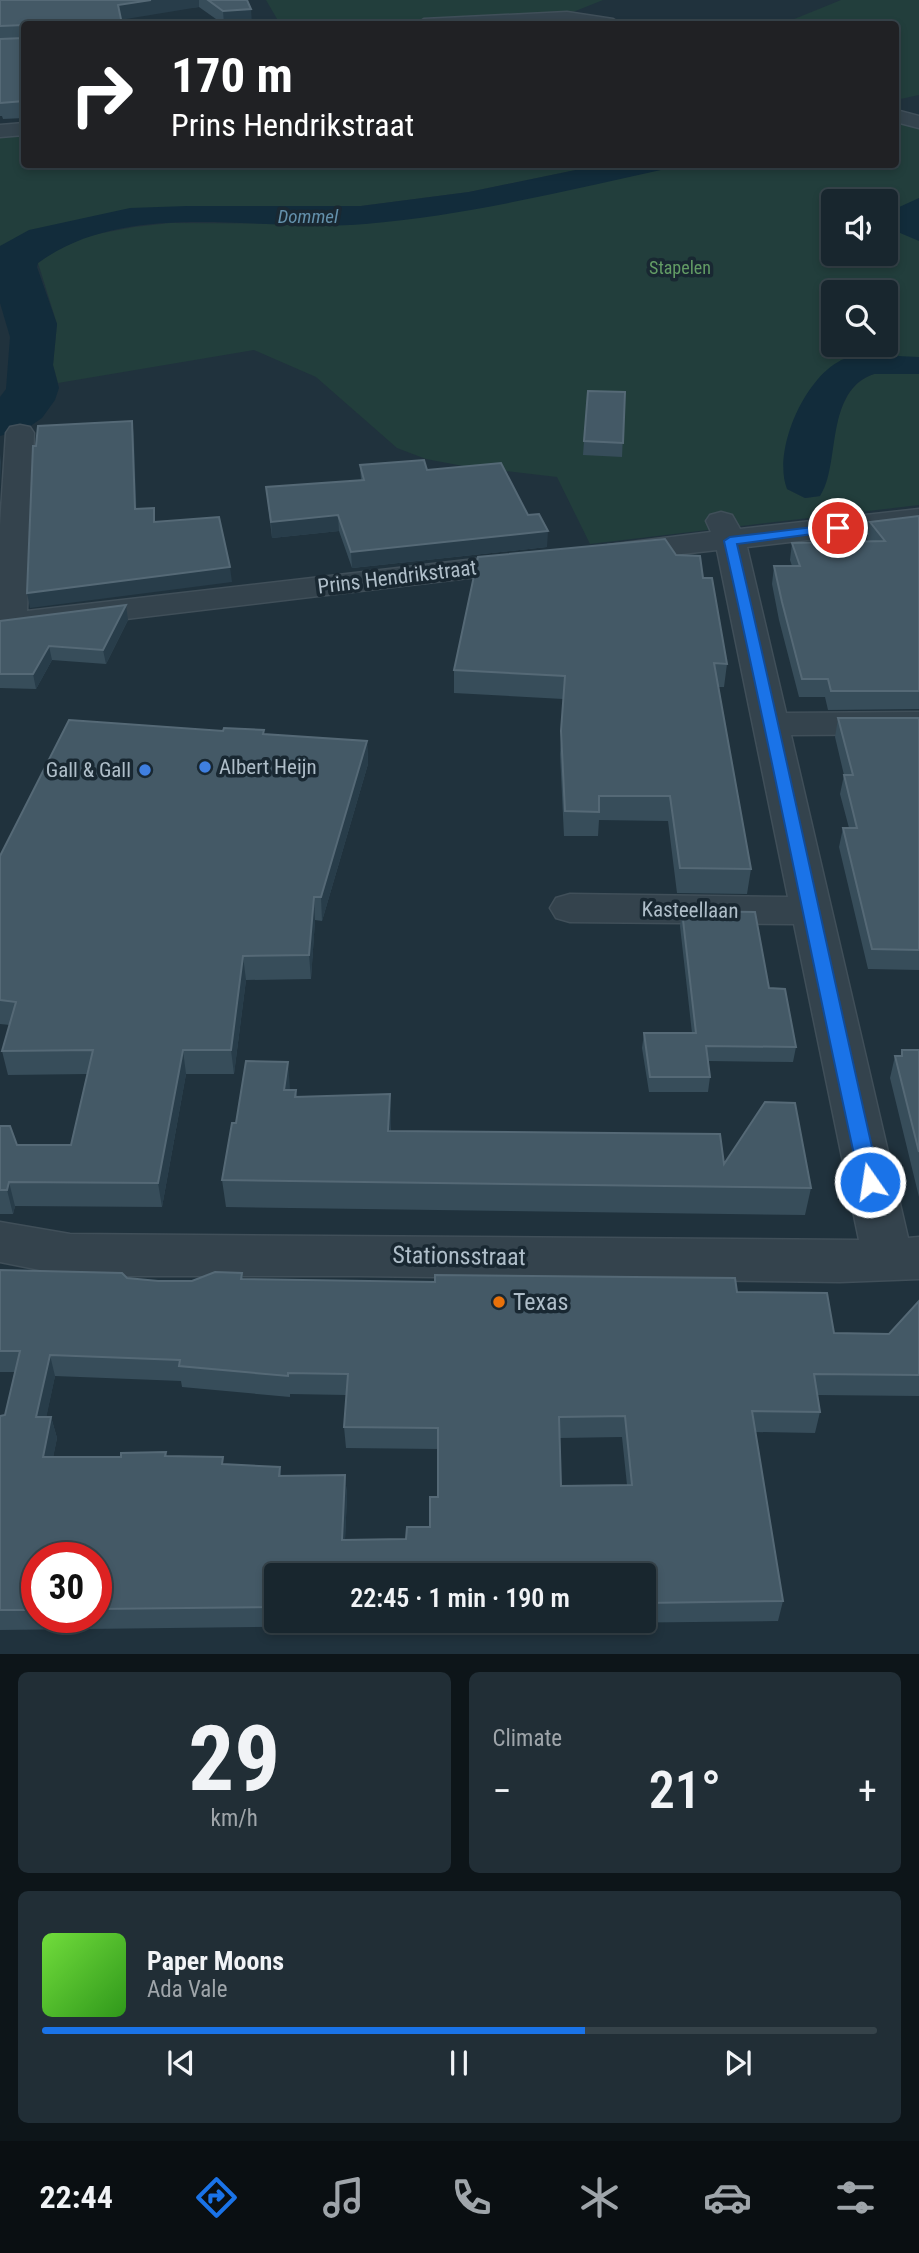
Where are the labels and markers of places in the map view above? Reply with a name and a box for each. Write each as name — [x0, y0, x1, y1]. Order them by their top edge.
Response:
pin — [808, 498, 868, 558]
place label: Albert Heijn — [219, 755, 317, 779]
place label: Gall & Gall — [46, 758, 131, 782]
marker: Albert Heijn — [197, 759, 213, 775]
marker: Gall & Gall — [137, 762, 153, 778]
place label: Texas — [513, 1288, 569, 1316]
marker: Texas — [491, 1294, 507, 1310]

